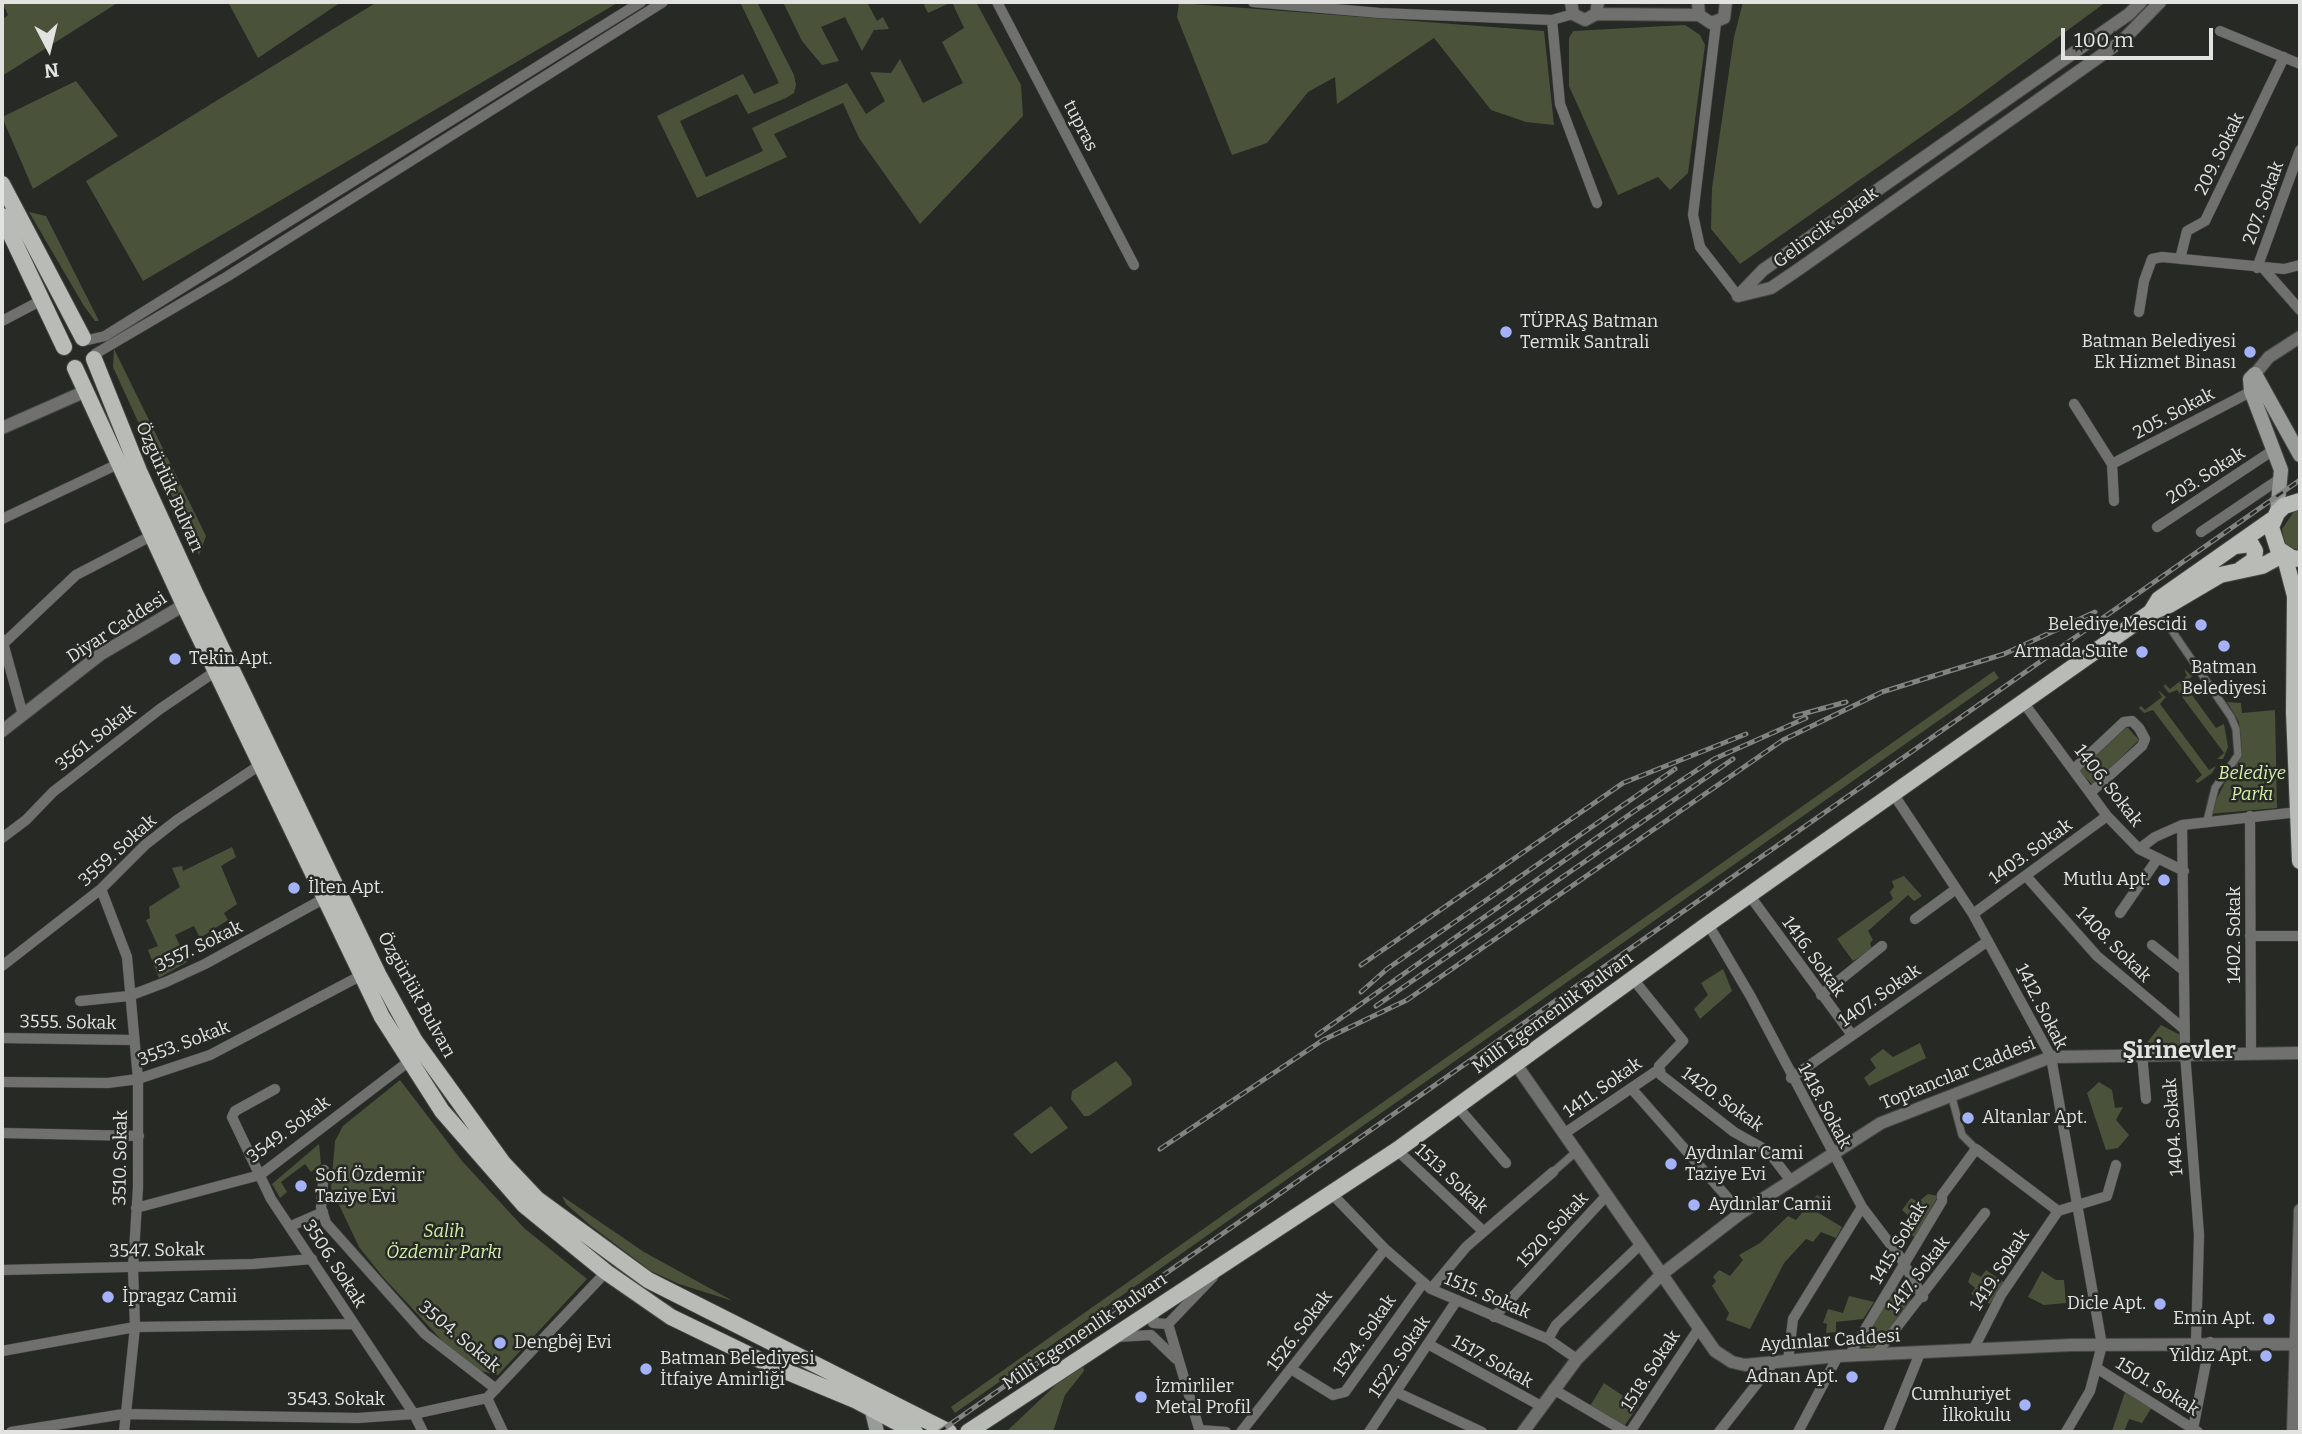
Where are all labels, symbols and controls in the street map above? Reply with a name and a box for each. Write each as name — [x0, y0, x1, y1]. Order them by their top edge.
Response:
north arrow — [14, 14, 84, 84]
scale bar — [2064, 14, 2216, 58]
text: 100 m — [2074, 27, 2134, 53]
text: N — [43, 58, 60, 83]
street label: tupras — [1058, 97, 1102, 155]
street label: 209. Sokak — [2191, 109, 2249, 199]
street label: 207. Sokak — [2239, 158, 2289, 248]
street label: Gelincik Sokak — [1770, 183, 1882, 273]
place label: TÜPRAŞ Batman Termik Santrali — [1520, 311, 1658, 354]
marker: TÜPRAŞ Batman Termik Santrali — [1498, 324, 1514, 340]
place label: Batman Belediyesi Ek Hizmet Binası — [2081, 331, 2236, 374]
marker: Batman Belediyesi Ek Hizmet Binası — [2242, 344, 2258, 360]
street label: 205. Sokak — [2130, 384, 2218, 444]
street label: Özgürlük Bulvarı — [131, 418, 207, 556]
street label: 203. Sokak — [2163, 443, 2249, 509]
street label: Diyar Caddesi — [63, 588, 171, 668]
place label: Belediye Mescidi — [2048, 614, 2187, 636]
marker: Belediye Mescidi — [2193, 617, 2209, 633]
marker: Batman Belediyesi — [2216, 638, 2232, 654]
place label: Armada Suite — [2014, 641, 2128, 663]
marker: Armada Suite — [2134, 644, 2150, 660]
place label: Tekin Apt. — [189, 648, 272, 670]
marker: Tekin Apt. — [167, 651, 183, 667]
place label: Batman Belediyesi — [2182, 657, 2266, 700]
street label: 3561. Sokak — [52, 700, 140, 776]
street label: 1406. Sokak — [2069, 741, 2147, 831]
park label: Belediye Parkı — [2218, 763, 2286, 806]
street label: 3559. Sokak — [75, 811, 161, 891]
street label: 1403. Sokak — [1985, 815, 2077, 889]
place label: Mutlu Apt. — [2063, 869, 2150, 891]
marker: Mutlu Apt. — [2156, 872, 2172, 888]
place label: İlten Apt. — [308, 877, 384, 899]
marker: İlten Apt. — [286, 880, 302, 896]
street label: 1402. Sokak — [2224, 886, 2246, 984]
street label: 1408. Sokak — [2071, 903, 2155, 987]
street label: 1416. Sokak — [1777, 913, 1849, 1001]
street label: 3557. Sokak — [152, 917, 246, 977]
street label: Özgürlük Bulvarı — [373, 928, 459, 1062]
street label: Millî Egemenlik Bulvarı — [1468, 947, 1638, 1079]
street label: 1407. Sokak — [1835, 960, 1925, 1032]
street label: 1412. Sokak — [2010, 961, 2072, 1053]
street label: 3555. Sokak — [19, 1011, 117, 1035]
street label: 3553. Sokak — [135, 1017, 233, 1071]
street label: Toptancılar Caddesi — [1877, 1033, 2039, 1115]
district label: Şirinevler — [2122, 1037, 2236, 1065]
street label: 1411. Sokak — [1560, 1053, 1646, 1123]
street label: 1418. Sokak — [1793, 1060, 1855, 1152]
street label: 1420. Sokak — [1677, 1063, 1767, 1137]
street label: 1404. Sokak — [2160, 1077, 2188, 1177]
street label: 3549. Sokak — [243, 1092, 335, 1168]
place label: Altanlar Apt. — [1982, 1107, 2087, 1129]
street label: 3510. Sokak — [109, 1110, 133, 1206]
marker: Altanlar Apt. — [1960, 1110, 1976, 1126]
street label: 1513. Sokak — [1410, 1140, 1492, 1218]
place label: Aydınlar Cami Taziye Evi — [1685, 1143, 1803, 1186]
marker: Aydınlar Cami Taziye Evi — [1663, 1156, 1679, 1172]
place label: Sofi Özdemir Taziye Evi — [315, 1165, 424, 1208]
marker: Sofi Özdemir Taziye Evi — [293, 1178, 309, 1194]
street label: 1520. Sokak — [1513, 1188, 1593, 1272]
place label: Aydınlar Camii — [1708, 1194, 1832, 1216]
marker: Aydınlar Camii — [1686, 1197, 1702, 1213]
street label: 1415. Sokak — [1866, 1198, 1932, 1288]
street label: 3506. Sokak — [298, 1216, 370, 1312]
park label: Salih Özdemir Parkı — [386, 1221, 502, 1264]
street label: 1419. Sokak — [1966, 1225, 2034, 1315]
street label: 1417. Sokak — [1883, 1232, 1955, 1318]
street label: 3547. Sokak — [109, 1239, 205, 1263]
street label: 1515. Sokak — [1441, 1268, 1533, 1324]
street label: Millî Egemenlik Bulvarı — [999, 1269, 1171, 1395]
place label: İpragaz Camii — [122, 1286, 237, 1308]
street label: 1526. Sokak — [1263, 1287, 1337, 1375]
marker: İpragaz Camii — [100, 1289, 116, 1305]
street label: 1524. Sokak — [1329, 1291, 1401, 1381]
place label: Dicle Apt. — [2067, 1293, 2146, 1315]
marker: Dicle Apt. — [2152, 1296, 2168, 1312]
street label: 3504. Sokak — [414, 1297, 504, 1377]
place label: Emin Apt. — [2173, 1308, 2255, 1330]
marker: Emin Apt. — [2261, 1311, 2277, 1327]
street label: 1522. Sokak — [1365, 1312, 1435, 1402]
street label: Aydınlar Caddesi — [1759, 1325, 1901, 1357]
street label: 1518. Sokak — [1617, 1326, 1685, 1416]
street label: 1517. Sokak — [1448, 1331, 1536, 1393]
place label: Dengbêj Evi — [514, 1332, 612, 1354]
marker: Dengbêj Evi — [492, 1335, 508, 1351]
place label: Yıldız Apt. — [2169, 1345, 2252, 1367]
place label: Batman Belediyesi İtfaiye Amirliği — [660, 1348, 815, 1390]
marker: Yıldız Apt. — [2258, 1348, 2274, 1364]
street label: 1501. Sokak — [2111, 1353, 2203, 1421]
marker: Batman Belediyesi İtfaiye Amirliği — [638, 1361, 654, 1377]
place label: Adnan Apt. — [1745, 1366, 1838, 1388]
marker: Adnan Apt. — [1844, 1369, 1860, 1385]
place label: İzmirliler Metal Profil — [1155, 1376, 1251, 1418]
place label: Cumhuriyet İlkokulu — [1911, 1384, 2011, 1426]
street label: 3543. Sokak — [287, 1389, 385, 1411]
marker: İzmirliler Metal Profil — [1133, 1389, 1149, 1405]
marker: Cumhuriyet İlkokulu — [2017, 1397, 2033, 1413]

